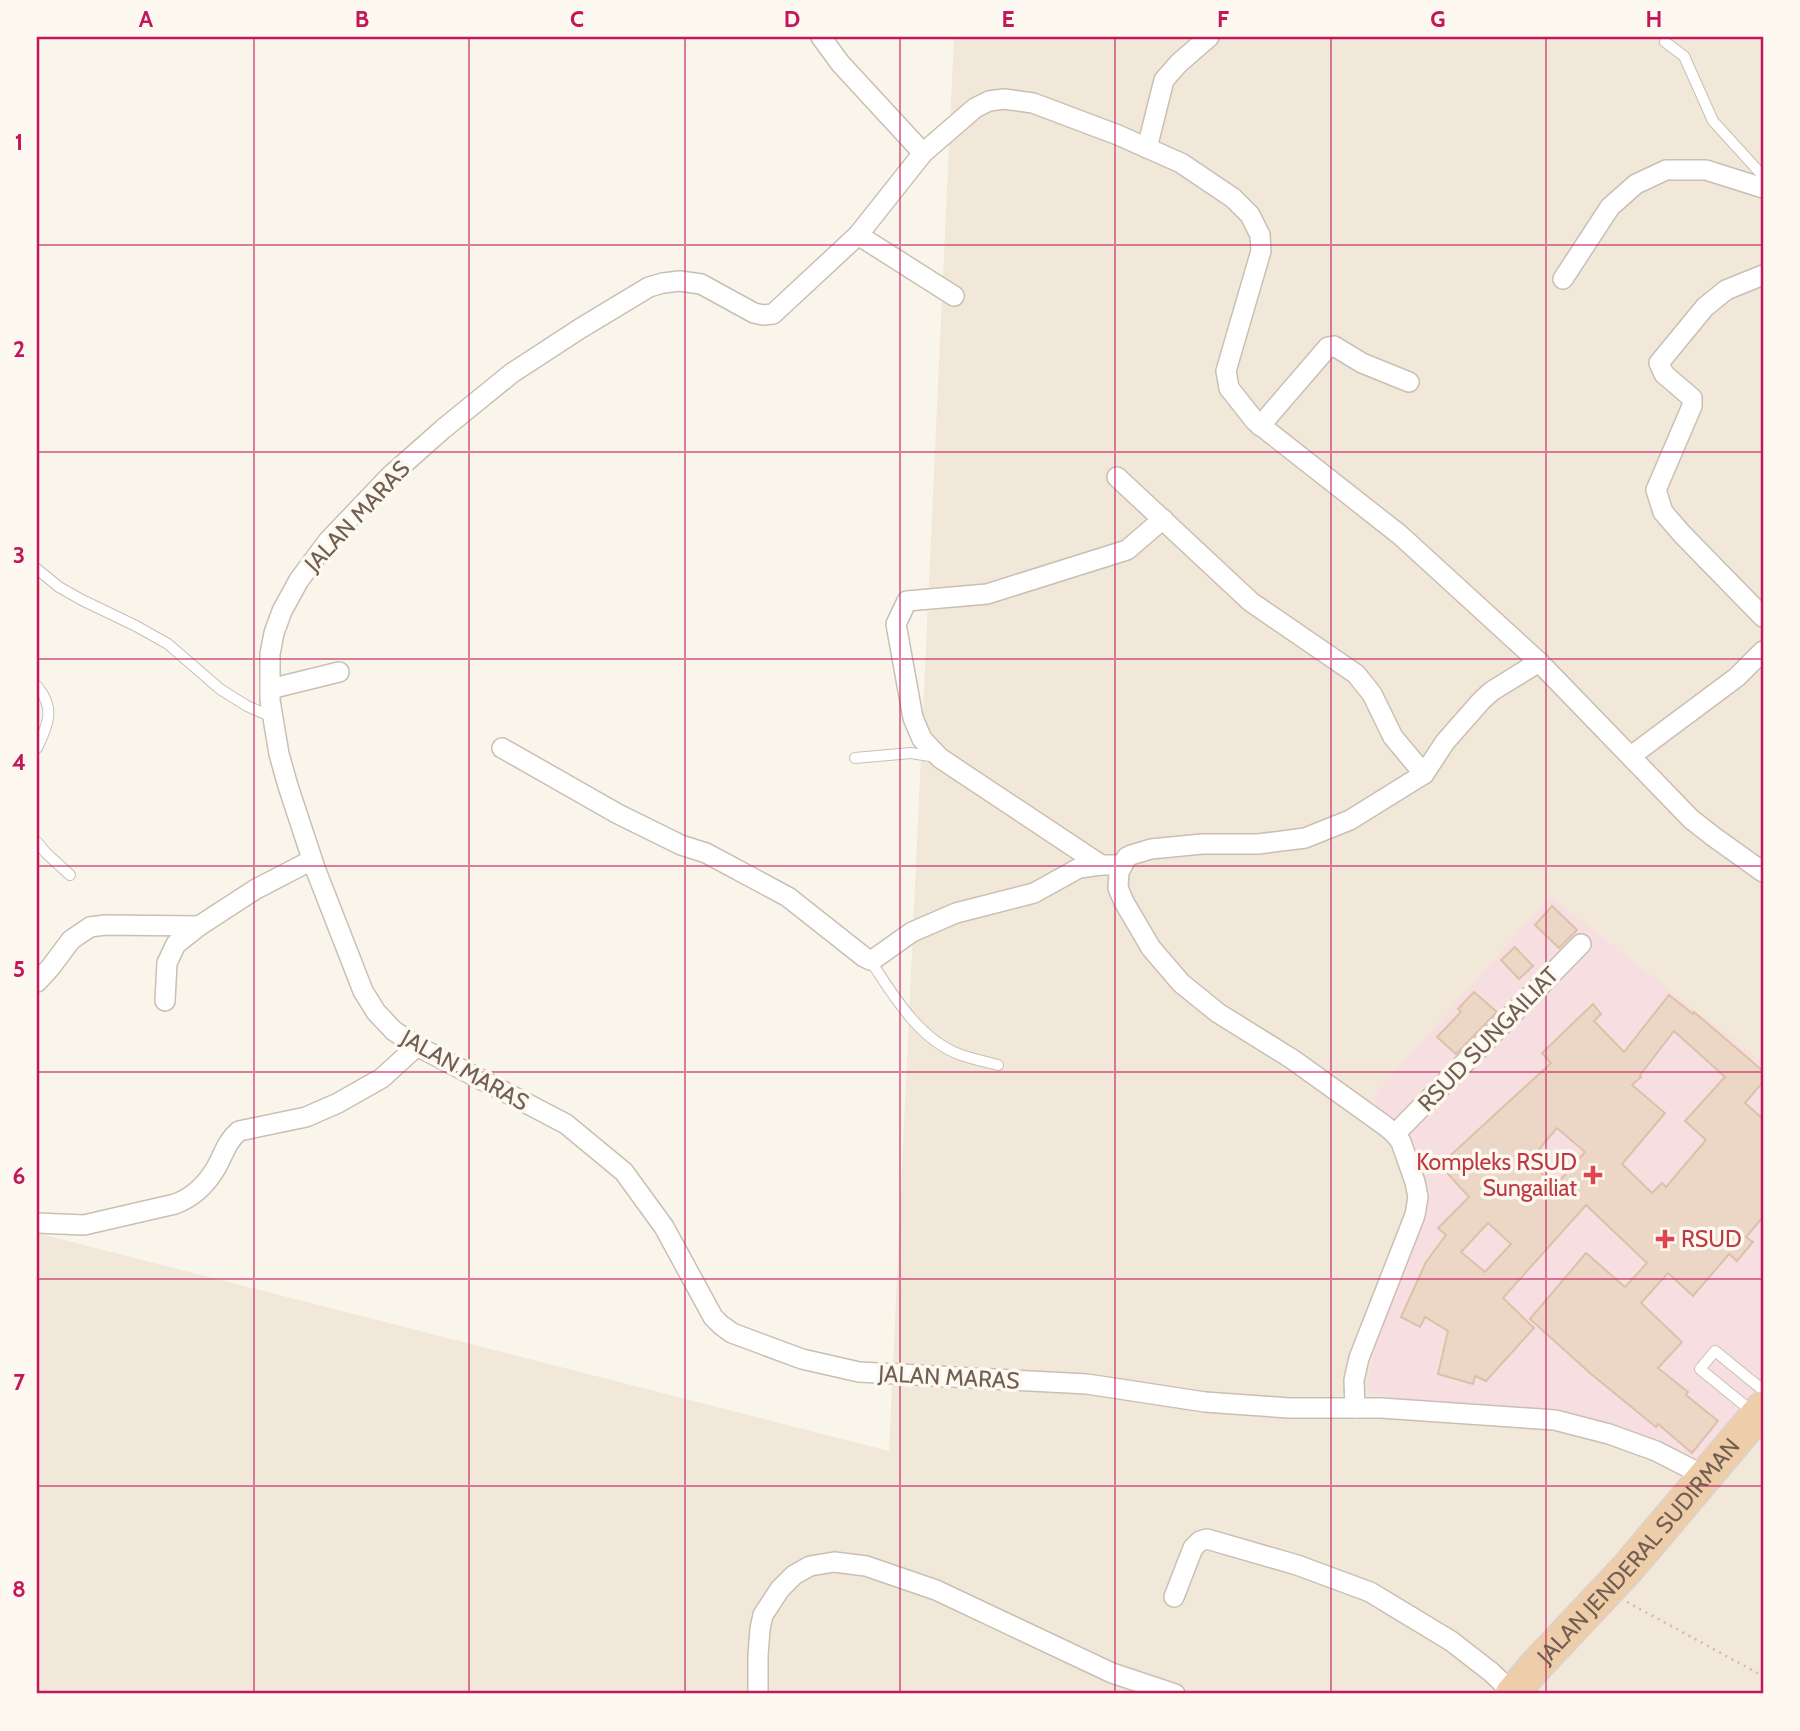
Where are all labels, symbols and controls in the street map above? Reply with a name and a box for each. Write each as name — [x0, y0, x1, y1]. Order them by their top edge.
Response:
text: A — [139, 5, 154, 33]
text: B — [355, 5, 369, 33]
text: C — [570, 5, 584, 33]
text: D — [784, 5, 800, 33]
text: E — [1001, 5, 1015, 33]
text: F — [1217, 5, 1229, 33]
text: G — [1430, 5, 1446, 33]
text: H — [1646, 5, 1662, 33]
text: 1 — [15, 128, 23, 156]
text: 2 — [13, 335, 25, 363]
street label: JALAN MARAS — [298, 455, 415, 578]
text: 3 — [13, 541, 25, 569]
text: 4 — [12, 748, 26, 776]
text: 5 — [13, 955, 25, 983]
street label: RSUD SUNGAILIAT — [1412, 961, 1564, 1117]
street label: JALAN MARAS — [395, 1023, 534, 1117]
place label: Kompleks RSUD Sungailiat — [1416, 1148, 1577, 1202]
text: 6 — [13, 1162, 25, 1190]
marker: Kompleks RSUD Sungailiat — [1583, 1165, 1603, 1185]
place label: RSUD — [1681, 1225, 1742, 1253]
marker: RSUD — [1655, 1229, 1675, 1249]
street label: JALAN MARAS — [877, 1359, 1020, 1395]
text: 7 — [13, 1368, 25, 1396]
street label: JALAN JENDERAL SUDIRMAN — [1531, 1432, 1745, 1670]
text: 8 — [12, 1575, 26, 1603]

